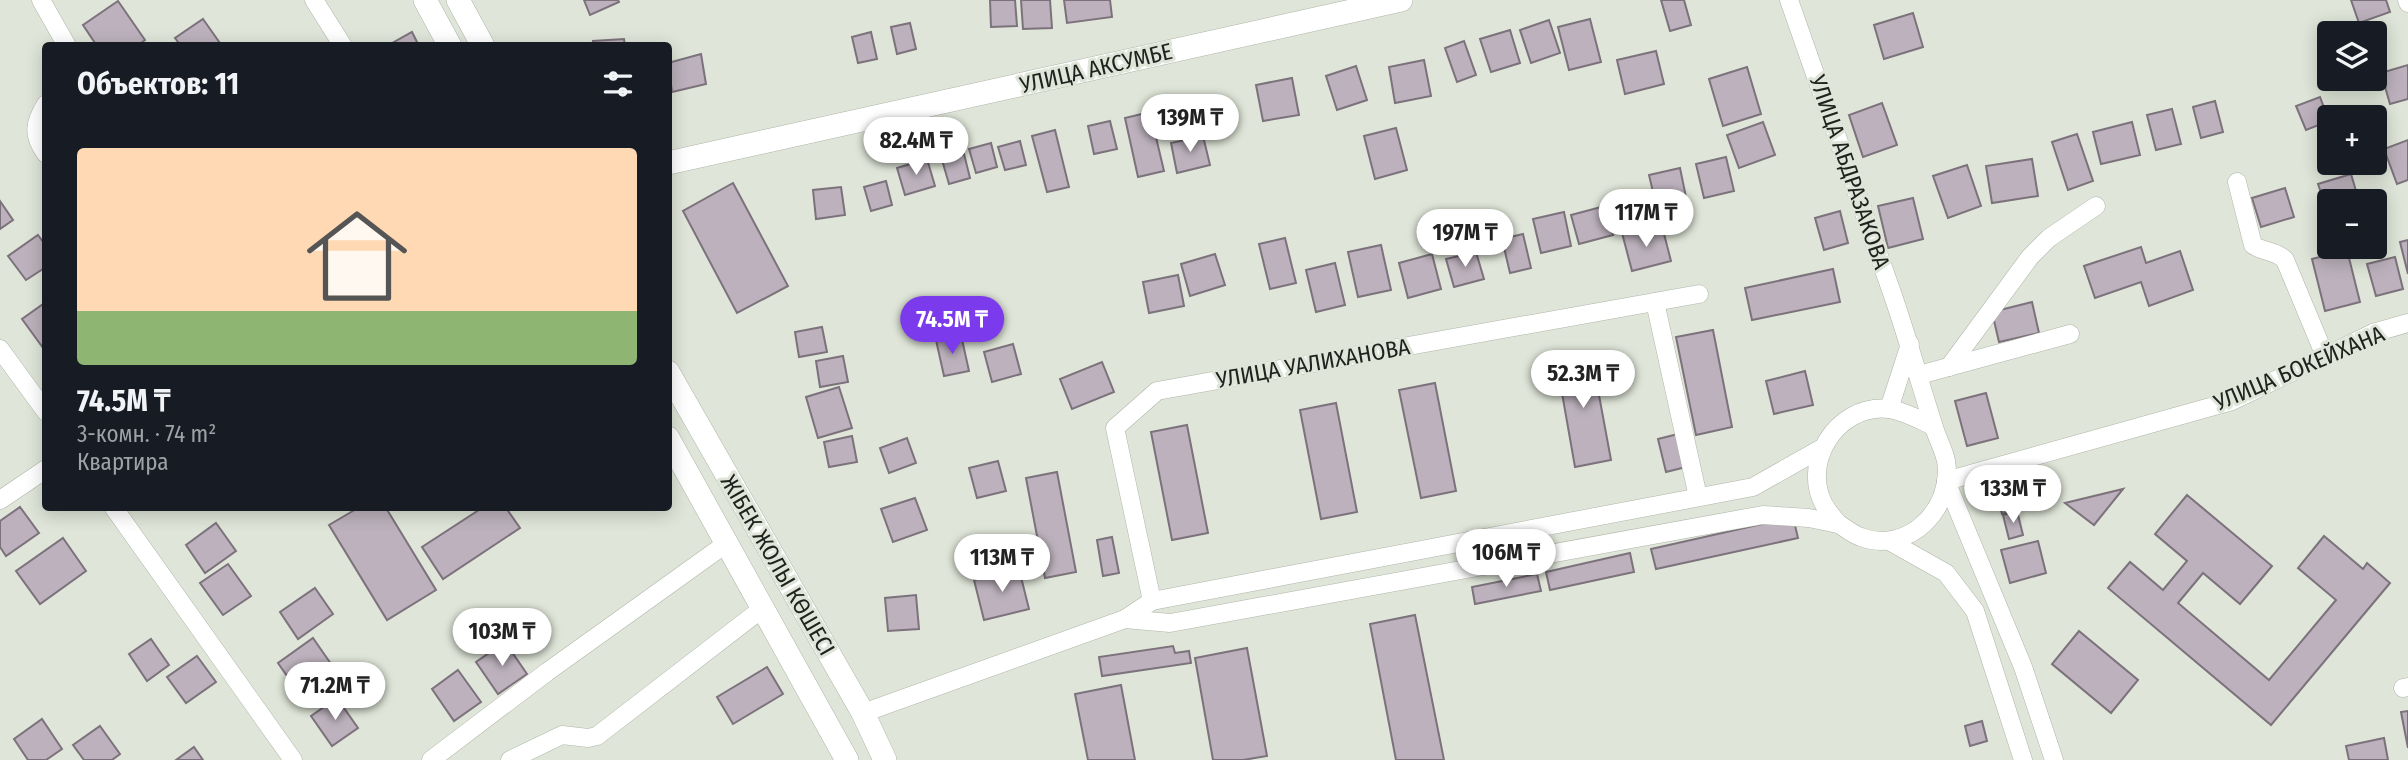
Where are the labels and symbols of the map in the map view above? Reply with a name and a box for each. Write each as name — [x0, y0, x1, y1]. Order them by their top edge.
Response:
street label: УЛИЦА АКСУМБЕ — [1016, 37, 1175, 99]
street label: УЛИЦА АБДРАЗАКОВА — [1803, 70, 1896, 273]
pin: 139M ₸ — [1133, 94, 1247, 154]
pin: 82.4M ₸ — [851, 118, 981, 177]
pin: 117M ₸ — [1589, 190, 1703, 249]
pin: 197M ₸ — [1408, 210, 1522, 269]
pin: 74.5M ₸ — [887, 296, 1017, 356]
street label: УЛИЦА БОКЕЙХАНА — [2209, 319, 2388, 417]
street label: УЛИЦА УАЛИХАНОВА — [1213, 332, 1412, 394]
pin: 52.3M ₸ — [1518, 350, 1648, 410]
pin: 133M ₸ — [1956, 466, 2070, 525]
street label: ЖІБЕК ЖОЛЫ КӨШЕСІ — [715, 470, 841, 660]
pin: 106M ₸ — [1449, 530, 1563, 589]
pin: 113M ₸ — [945, 534, 1059, 594]
pin: 103M ₸ — [445, 608, 559, 668]
pin: 71.2M ₸ — [270, 662, 400, 722]

